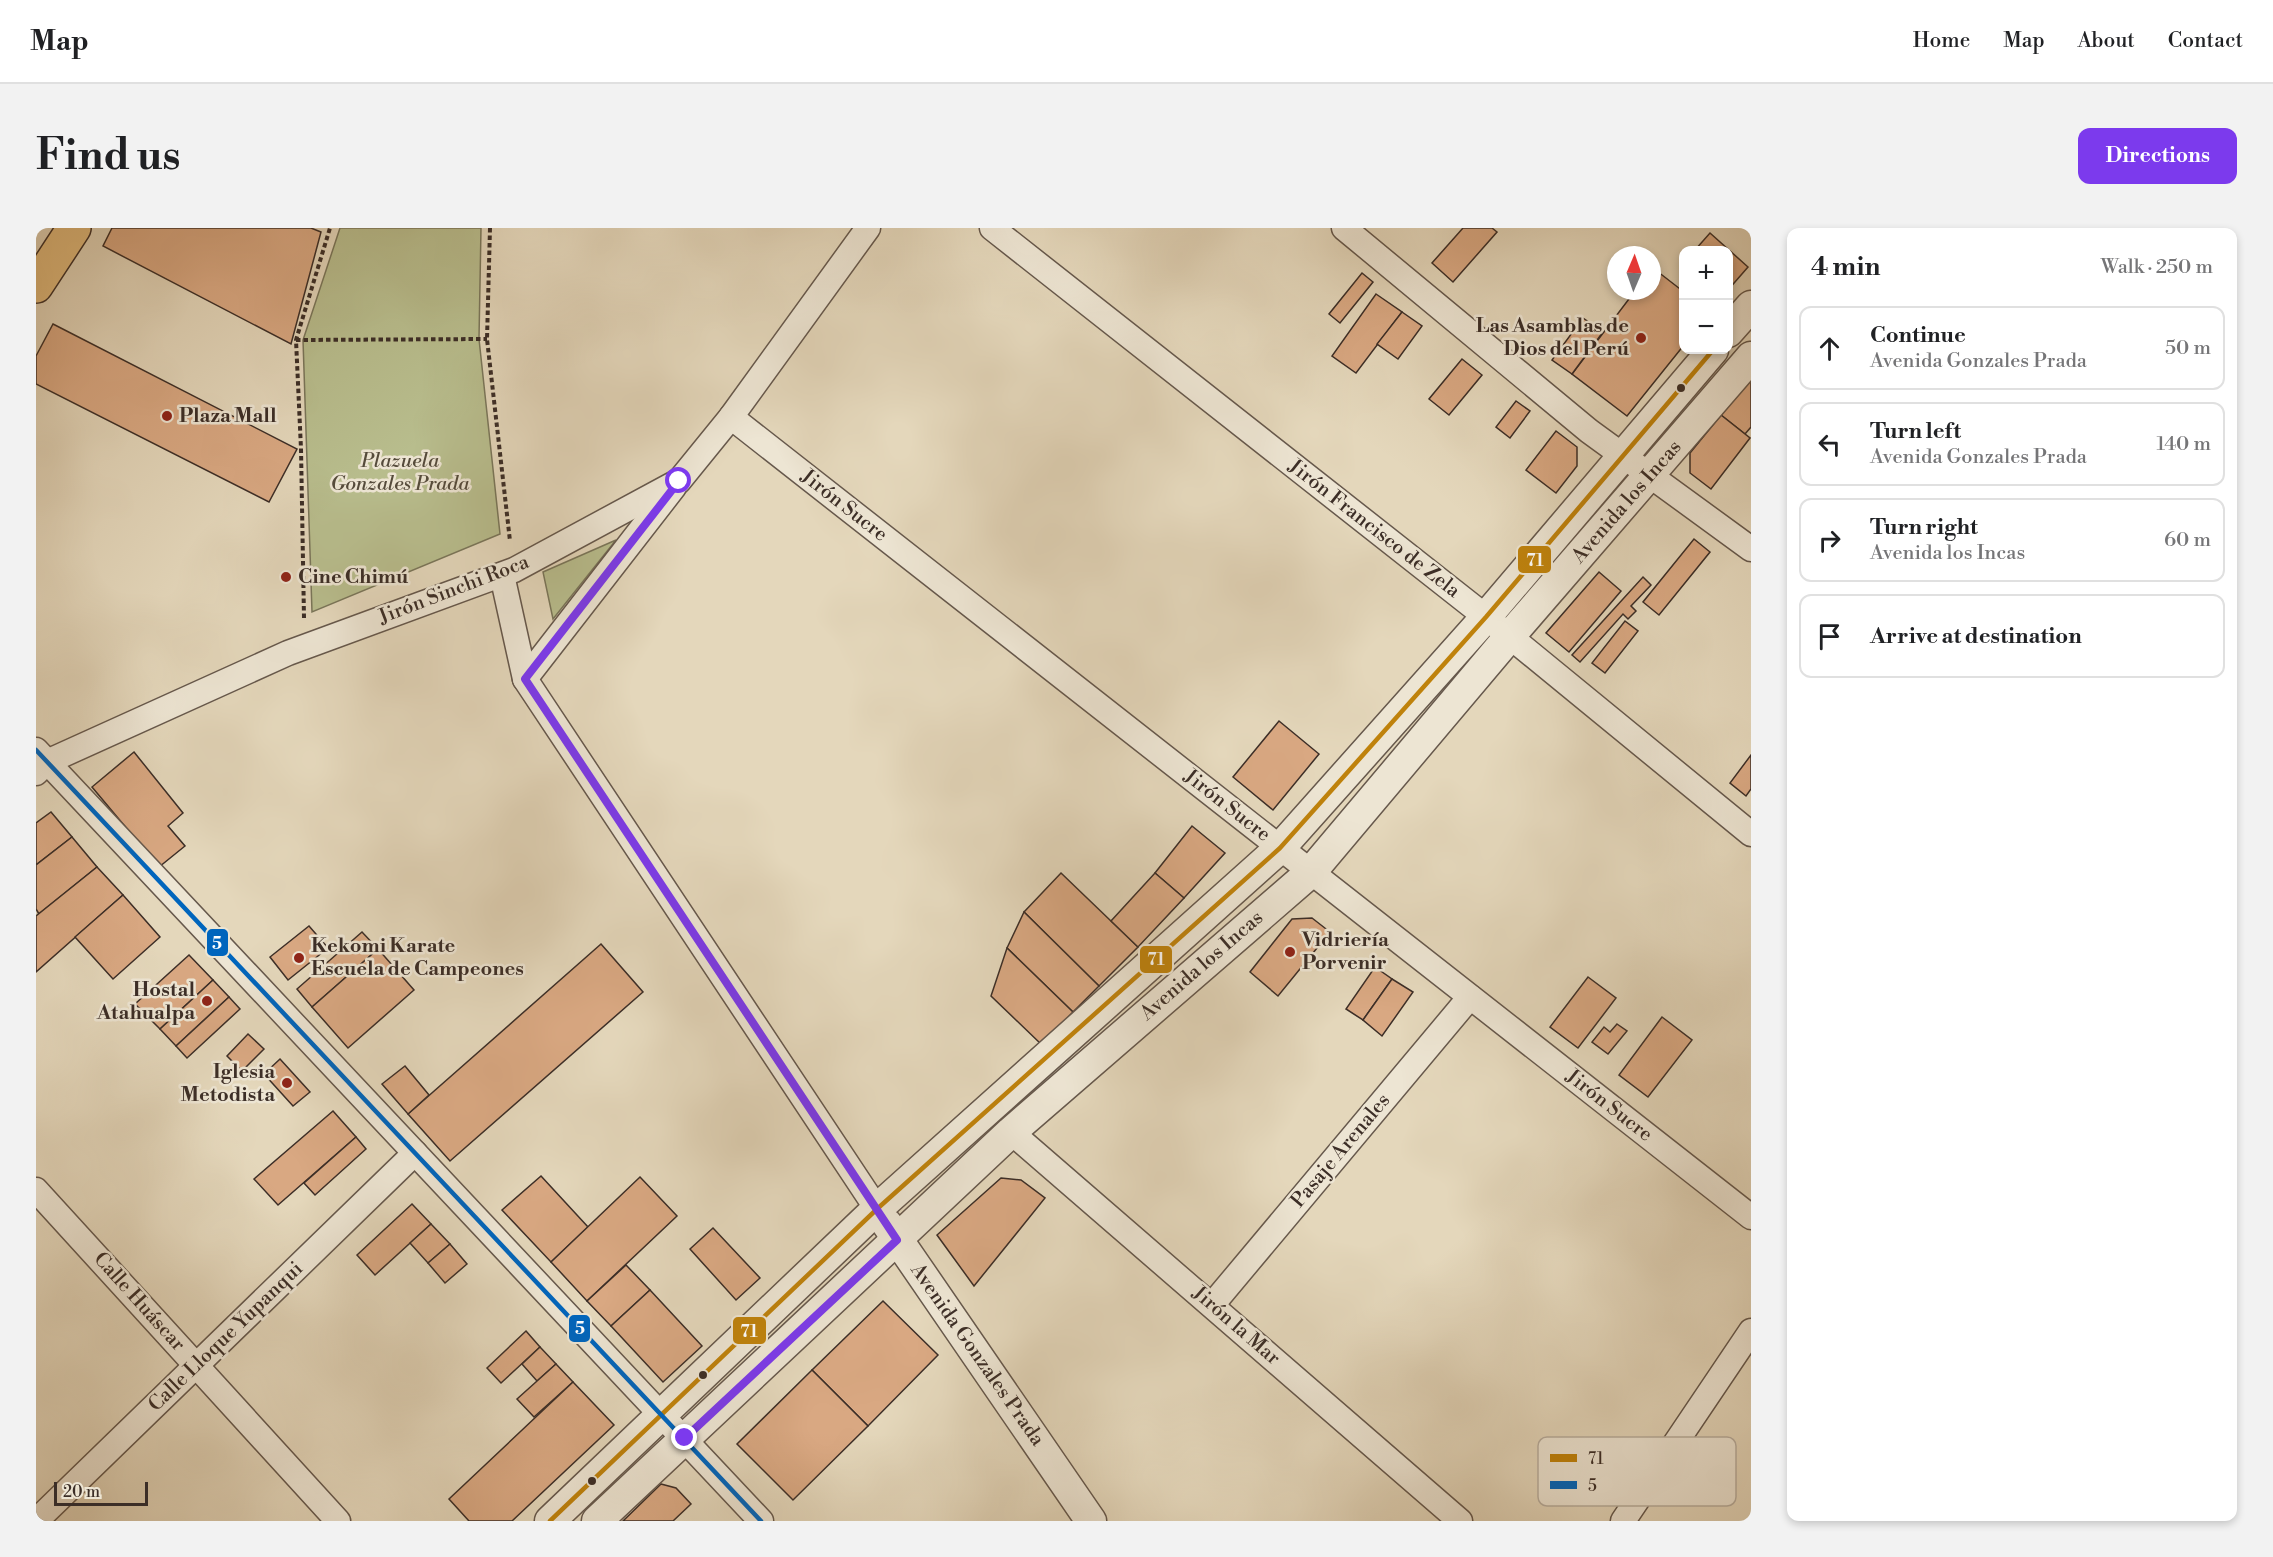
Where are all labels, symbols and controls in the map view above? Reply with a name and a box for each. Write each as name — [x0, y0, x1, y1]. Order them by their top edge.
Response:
text: Map — [30, 24, 89, 59]
text: Home — [1913, 28, 1970, 54]
text: Map — [2003, 28, 2045, 54]
text: About — [2078, 28, 2135, 54]
text: Contact — [2168, 28, 2243, 54]
button: Directions — [2078, 128, 2237, 184]
text: Find us — [36, 130, 180, 183]
north arrow — [1607, 246, 1661, 300]
map controls — [1679, 246, 1733, 354]
button: + — [1679, 246, 1733, 300]
text: 4 min — [1811, 251, 1881, 283]
text: Walk · 250 m — [2101, 255, 2213, 280]
button: − — [1679, 300, 1733, 354]
place label: Las Asamblas de Dios del Perú — [1476, 314, 1630, 362]
text: Continue — [1870, 322, 1966, 349]
marker: Las Asamblas de Dios del Perú — [1634, 331, 1648, 345]
icon: ahead — [1813, 332, 1846, 365]
text: 50 m — [2165, 336, 2211, 361]
text: Avenida Gonzales Prada — [1870, 349, 2087, 374]
unlabelled marker — [1675, 382, 1687, 394]
place label: Plaza Mall — [179, 404, 277, 429]
marker: Plaza Mall — [160, 409, 174, 423]
text: Turn left — [1870, 418, 1961, 445]
icon: left — [1813, 428, 1846, 461]
text: 140 m — [2156, 432, 2211, 457]
street label: Avenida los Incas — [1566, 435, 1687, 569]
text: Avenida Gonzales Prada — [1870, 445, 2087, 470]
park label: Plazuela Gonzales Prada — [331, 449, 470, 497]
street label: Jirón Francisco de Zela — [1283, 454, 1465, 604]
street label: Jirón Sucre — [795, 464, 892, 548]
route start — [665, 467, 691, 493]
text: Turn right — [1870, 514, 1978, 541]
icon: right — [1813, 524, 1846, 557]
text: 60 m — [2164, 528, 2211, 553]
text: Avenida los Incas — [1870, 541, 2025, 566]
line badge: 71 — [1517, 545, 1552, 574]
street label: Jirón Sinchi Roca — [374, 549, 534, 631]
text: 71 — [1526, 551, 1544, 571]
place label: Cine Chimú — [298, 565, 409, 590]
marker: Cine Chimú — [279, 570, 293, 584]
icon: arrive — [1813, 620, 1846, 653]
text: Arrive at destination — [1870, 623, 2082, 650]
street label: Jirón Sucre — [1178, 764, 1275, 848]
street label: Avenida los Incas — [1135, 906, 1269, 1027]
line badge: 5 — [206, 928, 229, 957]
place label: Vidriería Porvenir — [1301, 928, 1389, 976]
text: 5 — [212, 934, 222, 954]
place label: Kekomi Karate Escuela de Campeones — [311, 934, 524, 982]
line badge: 71 — [1139, 945, 1173, 974]
marker: Vidriería Porvenir — [1283, 945, 1297, 959]
text: 71 — [1147, 950, 1165, 970]
marker: Kekomi Karate Escuela de Campeones — [292, 951, 306, 965]
place label: Hostal Atahualpa — [96, 978, 195, 1026]
marker: Hostal Atahualpa — [200, 994, 214, 1008]
place label: Iglesia Metodista — [180, 1060, 275, 1108]
street label: Jirón Sucre — [1560, 1064, 1657, 1148]
marker: Iglesia Metodista — [280, 1076, 294, 1090]
street label: Pasaje Arenales — [1286, 1089, 1396, 1213]
street label: Calle Huáscar — [88, 1247, 190, 1357]
street label: Calle Lloque Yupanqui — [143, 1256, 309, 1417]
street label: Avenida Gonzales Prada — [904, 1258, 1050, 1452]
street label: Jirón la Mar — [1186, 1280, 1285, 1371]
line badge: 5 — [568, 1314, 591, 1343]
line badge: 71 — [732, 1316, 767, 1345]
text: 5 — [575, 1319, 585, 1339]
text: 71 — [740, 1322, 758, 1342]
unlabelled marker — [697, 1369, 709, 1381]
route end — [671, 1424, 697, 1450]
legend — [1538, 1437, 1736, 1506]
text: 71 — [1588, 1449, 1604, 1469]
unlabelled marker — [586, 1475, 598, 1487]
text: 5 — [1588, 1476, 1597, 1496]
scale bar — [54, 1479, 148, 1506]
text: 20 m — [63, 1482, 100, 1502]

